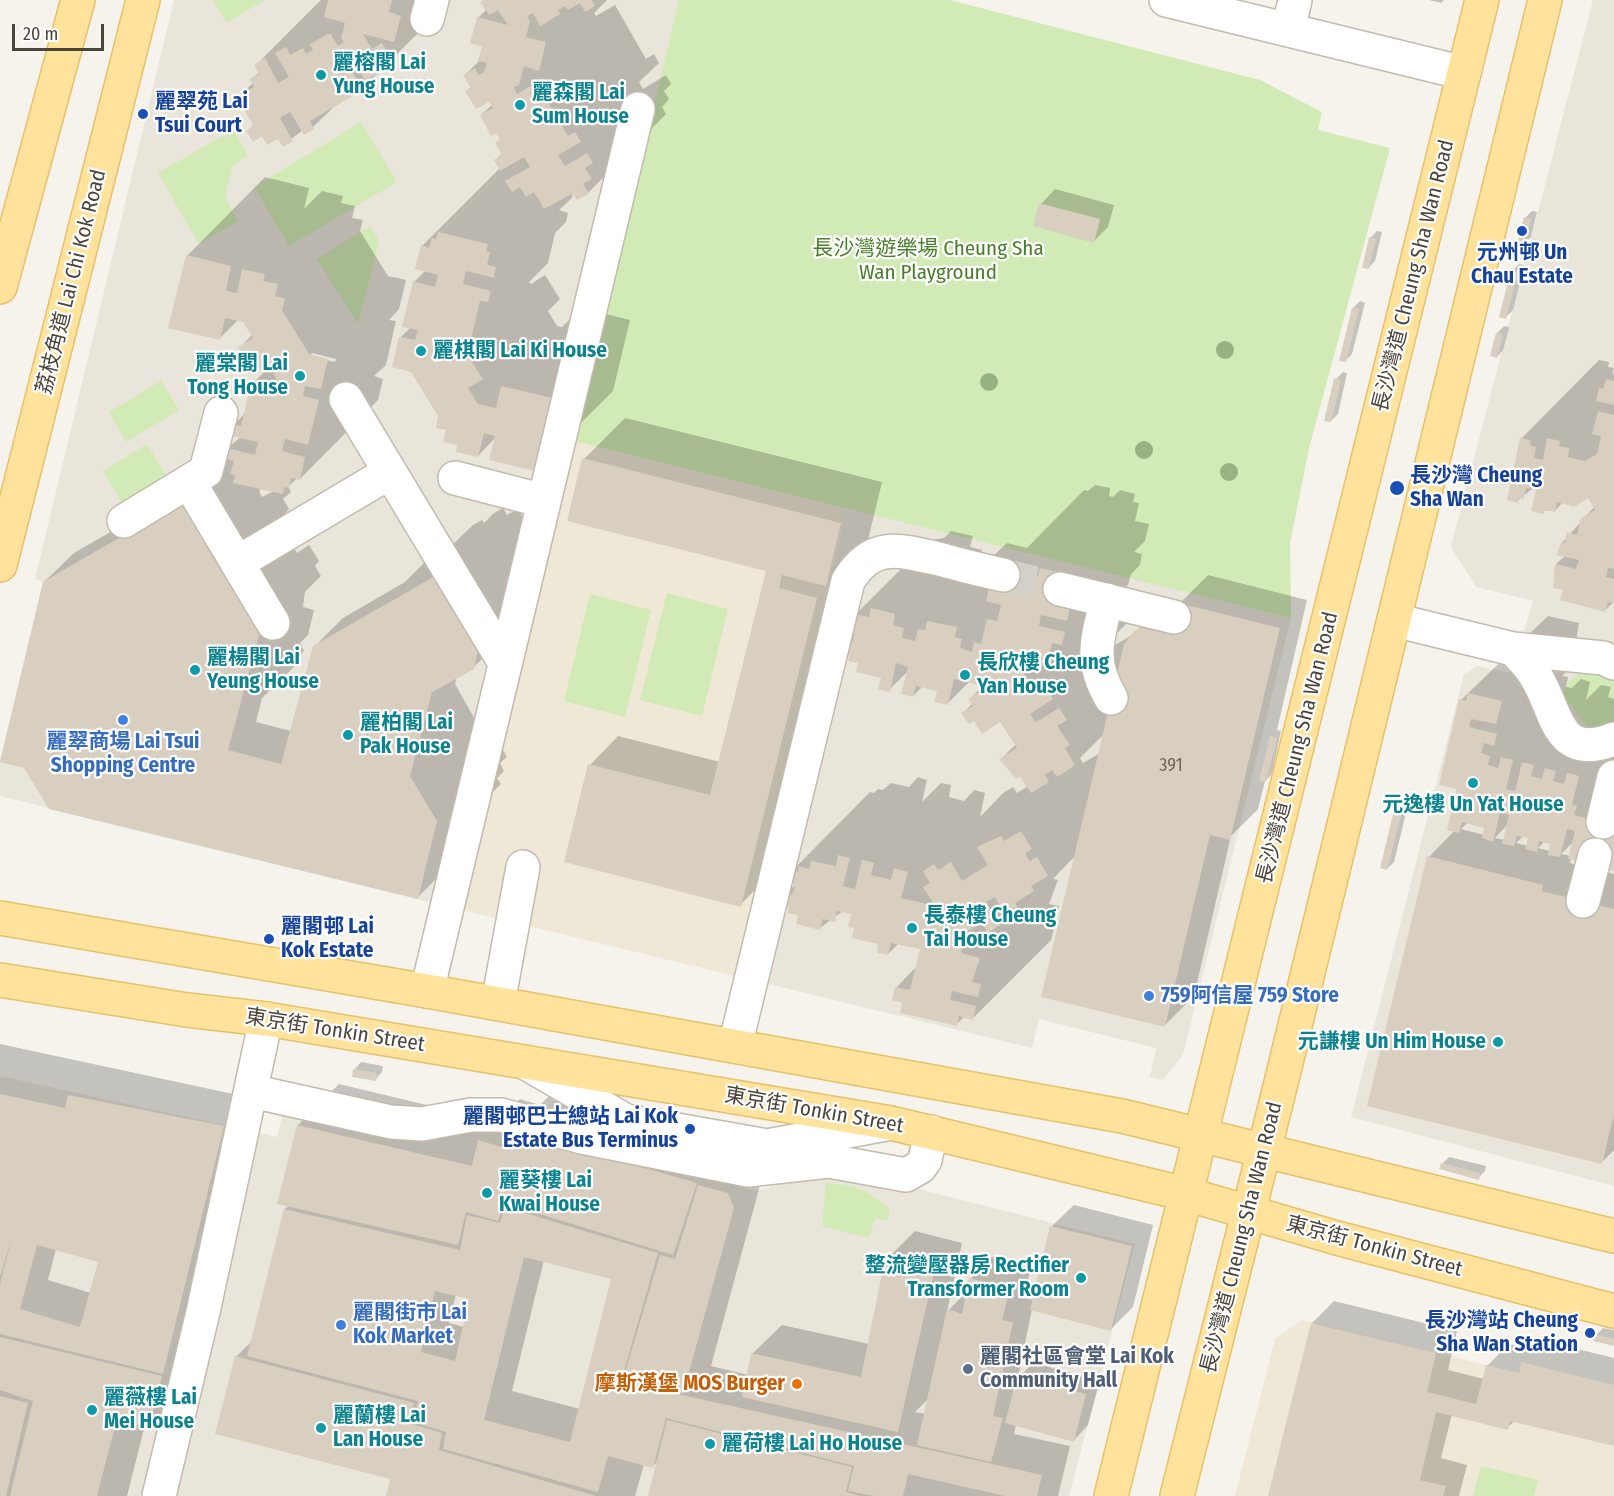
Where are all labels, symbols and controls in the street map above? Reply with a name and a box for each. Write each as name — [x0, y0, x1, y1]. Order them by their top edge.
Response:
scale bar — [15, 12, 106, 50]
text: 20 m — [23, 23, 58, 45]
place label: 麗榕閣 Lai Yung House — [333, 50, 435, 100]
marker: 麗榕閣 Lai Yung House — [314, 68, 328, 82]
place label: 麗森閣 Lai Sum House — [532, 80, 629, 130]
place label: 麗翠苑 Lai Tsui Court — [155, 89, 248, 139]
marker: 麗森閣 Lai Sum House — [513, 98, 527, 112]
marker: 麗翠苑 Lai Tsui Court — [136, 107, 150, 121]
street label: 長沙灣道 Cheung Sha Wan Road — [1368, 137, 1460, 415]
street label: 荔枝角道 Lai Chi Kok Road — [32, 167, 112, 397]
marker: 元州邨 Un Chau Estate — [1515, 224, 1529, 238]
park label: 長沙灣遊樂場 Cheung Sha Wan Playground — [812, 236, 1044, 286]
place label: 元州邨 Un Chau Estate — [1471, 240, 1573, 290]
place label: 麗棋閣 Lai Ki House — [433, 338, 607, 364]
marker: 麗棋閣 Lai Ki House — [414, 344, 428, 358]
place label: 麗棠閣 Lai Tong House — [187, 351, 288, 401]
marker: 麗棠閣 Lai Tong House — [293, 369, 307, 383]
place label: 長沙灣 Cheung Sha Wan — [1410, 463, 1542, 513]
marker: 長沙灣 Cheung Sha Wan — [1388, 479, 1406, 497]
street label: 長沙灣道 Cheung Sha Wan Road — [1252, 609, 1344, 887]
place label: 麗楊閣 Lai Yeung House — [207, 645, 319, 695]
place label: 長欣樓 Cheung Yan House — [977, 650, 1109, 700]
marker: 麗楊閣 Lai Yeung House — [188, 663, 202, 677]
marker: 長欣樓 Cheung Yan House — [958, 668, 972, 682]
place label: 麗柏閣 Lai Pak House — [360, 710, 453, 760]
marker: 麗翠商場 Lai Tsui Shopping Centre — [116, 713, 130, 727]
marker: 麗柏閣 Lai Pak House — [341, 728, 355, 742]
place label: 麗翠商場 Lai Tsui Shopping Centre — [46, 729, 200, 779]
house number: 391 — [1159, 755, 1183, 777]
marker: 元逸樓 Un Yat House — [1466, 776, 1480, 790]
place label: 元逸樓 Un Yat House — [1382, 792, 1564, 818]
place label: 長泰樓 Cheung Tai House — [924, 903, 1056, 953]
place label: 麗閣邨 Lai Kok Estate — [281, 914, 374, 964]
marker: 長泰樓 Cheung Tai House — [905, 921, 919, 935]
marker: 麗閣邨 Lai Kok Estate — [262, 932, 276, 946]
place label: 759阿信屋 759 Store — [1161, 983, 1339, 1009]
marker: 759阿信屋 759 Store — [1142, 989, 1156, 1003]
street label: 東京街 Tonkin Street — [243, 1004, 427, 1058]
place label: 元謙樓 Un Him House — [1298, 1029, 1486, 1055]
marker: 元謙樓 Un Him House — [1491, 1035, 1505, 1049]
street label: 東京街 Tonkin Street — [723, 1083, 905, 1139]
street label: 長沙灣道 Cheung Sha Wan Road — [1196, 1099, 1288, 1377]
place label: 麗閣邨巴士總站 Lai Kok Estate Bus Terminus — [463, 1104, 678, 1154]
marker: 麗閣邨巴士總站 Lai Kok Estate Bus Terminus — [683, 1122, 697, 1136]
place label: 麗葵樓 Lai Kwai House — [499, 1168, 600, 1218]
marker: 麗葵樓 Lai Kwai House — [480, 1186, 494, 1200]
street label: 東京街 Tonkin Street — [1283, 1211, 1465, 1283]
place label: 整流變壓器房 Rectifier Transformer Room — [865, 1253, 1069, 1303]
marker: 整流變壓器房 Rectifier Transformer Room — [1074, 1271, 1088, 1285]
place label: 麗閣街市 Lai Kok Market — [353, 1300, 467, 1350]
place label: 長沙灣站 Cheung Sha Wan Station — [1425, 1308, 1578, 1358]
marker: 麗閣街市 Lai Kok Market — [334, 1318, 348, 1332]
marker: 長沙灣站 Cheung Sha Wan Station — [1583, 1326, 1597, 1340]
place label: 麗閣社區會堂 Lai Kok Community Hall — [980, 1344, 1174, 1394]
marker: 麗閣社區會堂 Lai Kok Community Hall — [961, 1362, 975, 1376]
place label: 摩斯漢堡 MOS Burger — [595, 1371, 785, 1397]
marker: 摩斯漢堡 MOS Burger — [790, 1377, 804, 1391]
place label: 麗薇樓 Lai Mei House — [104, 1385, 197, 1435]
marker: 麗薇樓 Lai Mei House — [85, 1403, 99, 1417]
place label: 麗蘭樓 Lai Lan House — [333, 1403, 426, 1453]
marker: 麗蘭樓 Lai Lan House — [314, 1421, 328, 1435]
place label: 麗荷樓 Lai Ho House — [722, 1431, 902, 1457]
marker: 麗荷樓 Lai Ho House — [703, 1437, 717, 1451]

